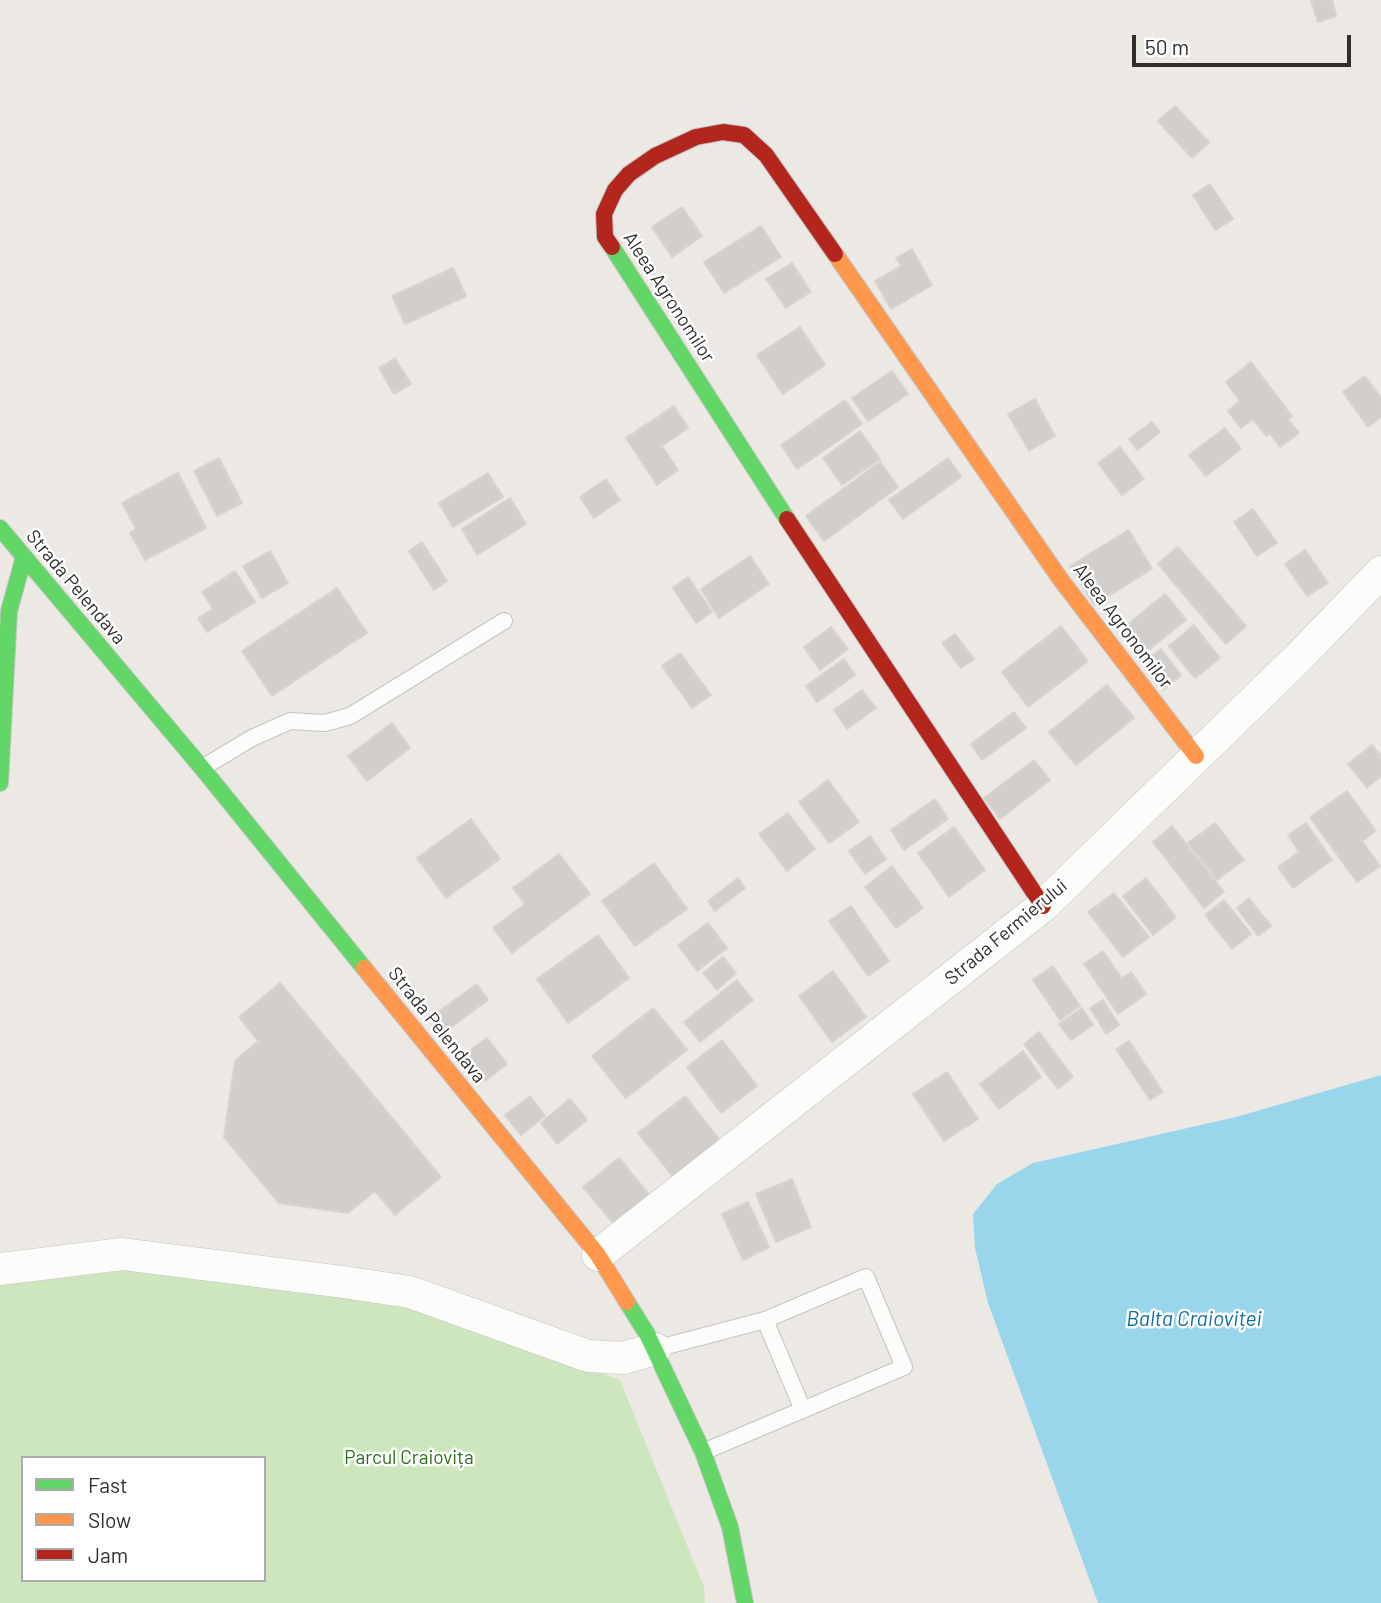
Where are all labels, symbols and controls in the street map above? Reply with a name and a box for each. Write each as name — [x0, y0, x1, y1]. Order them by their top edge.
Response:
scale bar — [1136, 21, 1355, 65]
text: 50 m — [1145, 34, 1189, 59]
street label: Aleea Agronomilor — [618, 228, 720, 366]
street label: Strada Pelendava — [21, 525, 131, 649]
street label: Aleea Agronomilor — [1069, 559, 1177, 693]
street label: Strada Fermierului — [940, 874, 1072, 990]
street label: Strada Pelendava — [383, 962, 491, 1088]
water label: Balta Craioviței — [1126, 1306, 1262, 1332]
park label: Parcul Craiovița — [344, 1447, 474, 1469]
legend — [21, 1456, 266, 1582]
text: Fast — [88, 1472, 128, 1497]
text: Slow — [88, 1507, 131, 1532]
text: Jam — [88, 1542, 128, 1567]

